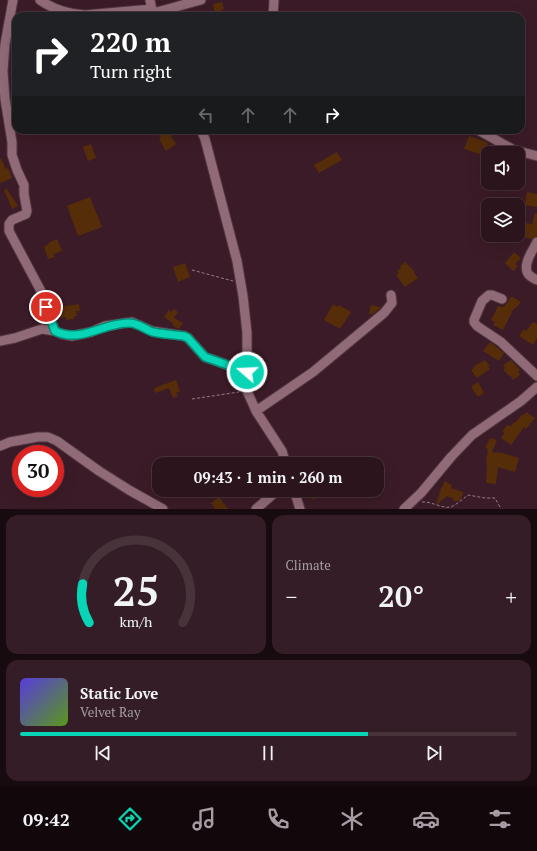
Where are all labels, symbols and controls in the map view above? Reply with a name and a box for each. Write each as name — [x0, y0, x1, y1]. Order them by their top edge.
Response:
text: 220 m — [90, 23, 171, 60]
icon: right — [24, 28, 76, 80]
text: Turn right — [90, 59, 172, 83]
icon: left — [195, 104, 217, 126]
icon: ahead — [237, 104, 259, 126]
icon: ahead — [279, 104, 301, 126]
icon: right — [321, 104, 343, 126]
map controls — [481, 146, 525, 242]
button: sound — [481, 146, 525, 190]
button: layers — [481, 198, 525, 242]
pin — [29, 290, 63, 324]
icon: arrive — [35, 296, 57, 318]
position arrow — [226, 351, 268, 393]
speed limit sign: 30 — [12, 445, 64, 497]
text: 09:43 · 1 min · 260 m — [194, 467, 342, 487]
text: Climate — [286, 556, 331, 574]
text: 25 — [112, 562, 159, 617]
text: 20° — [378, 576, 424, 616]
text: − — [286, 582, 297, 611]
text: + — [505, 582, 517, 611]
text: km/h — [119, 611, 153, 630]
text: Static Love — [80, 683, 158, 703]
text: Velvet Ray — [80, 703, 140, 721]
icon: previous — [92, 742, 114, 764]
icon: pause — [257, 742, 279, 764]
icon: next — [423, 742, 445, 764]
icon: directions — [116, 805, 144, 833]
icon: music — [190, 805, 218, 833]
icon: phone — [264, 805, 292, 833]
icon: climate — [338, 805, 366, 833]
icon: car — [412, 805, 440, 833]
icon: filters — [486, 805, 514, 833]
text: 09:42 — [23, 807, 70, 831]

